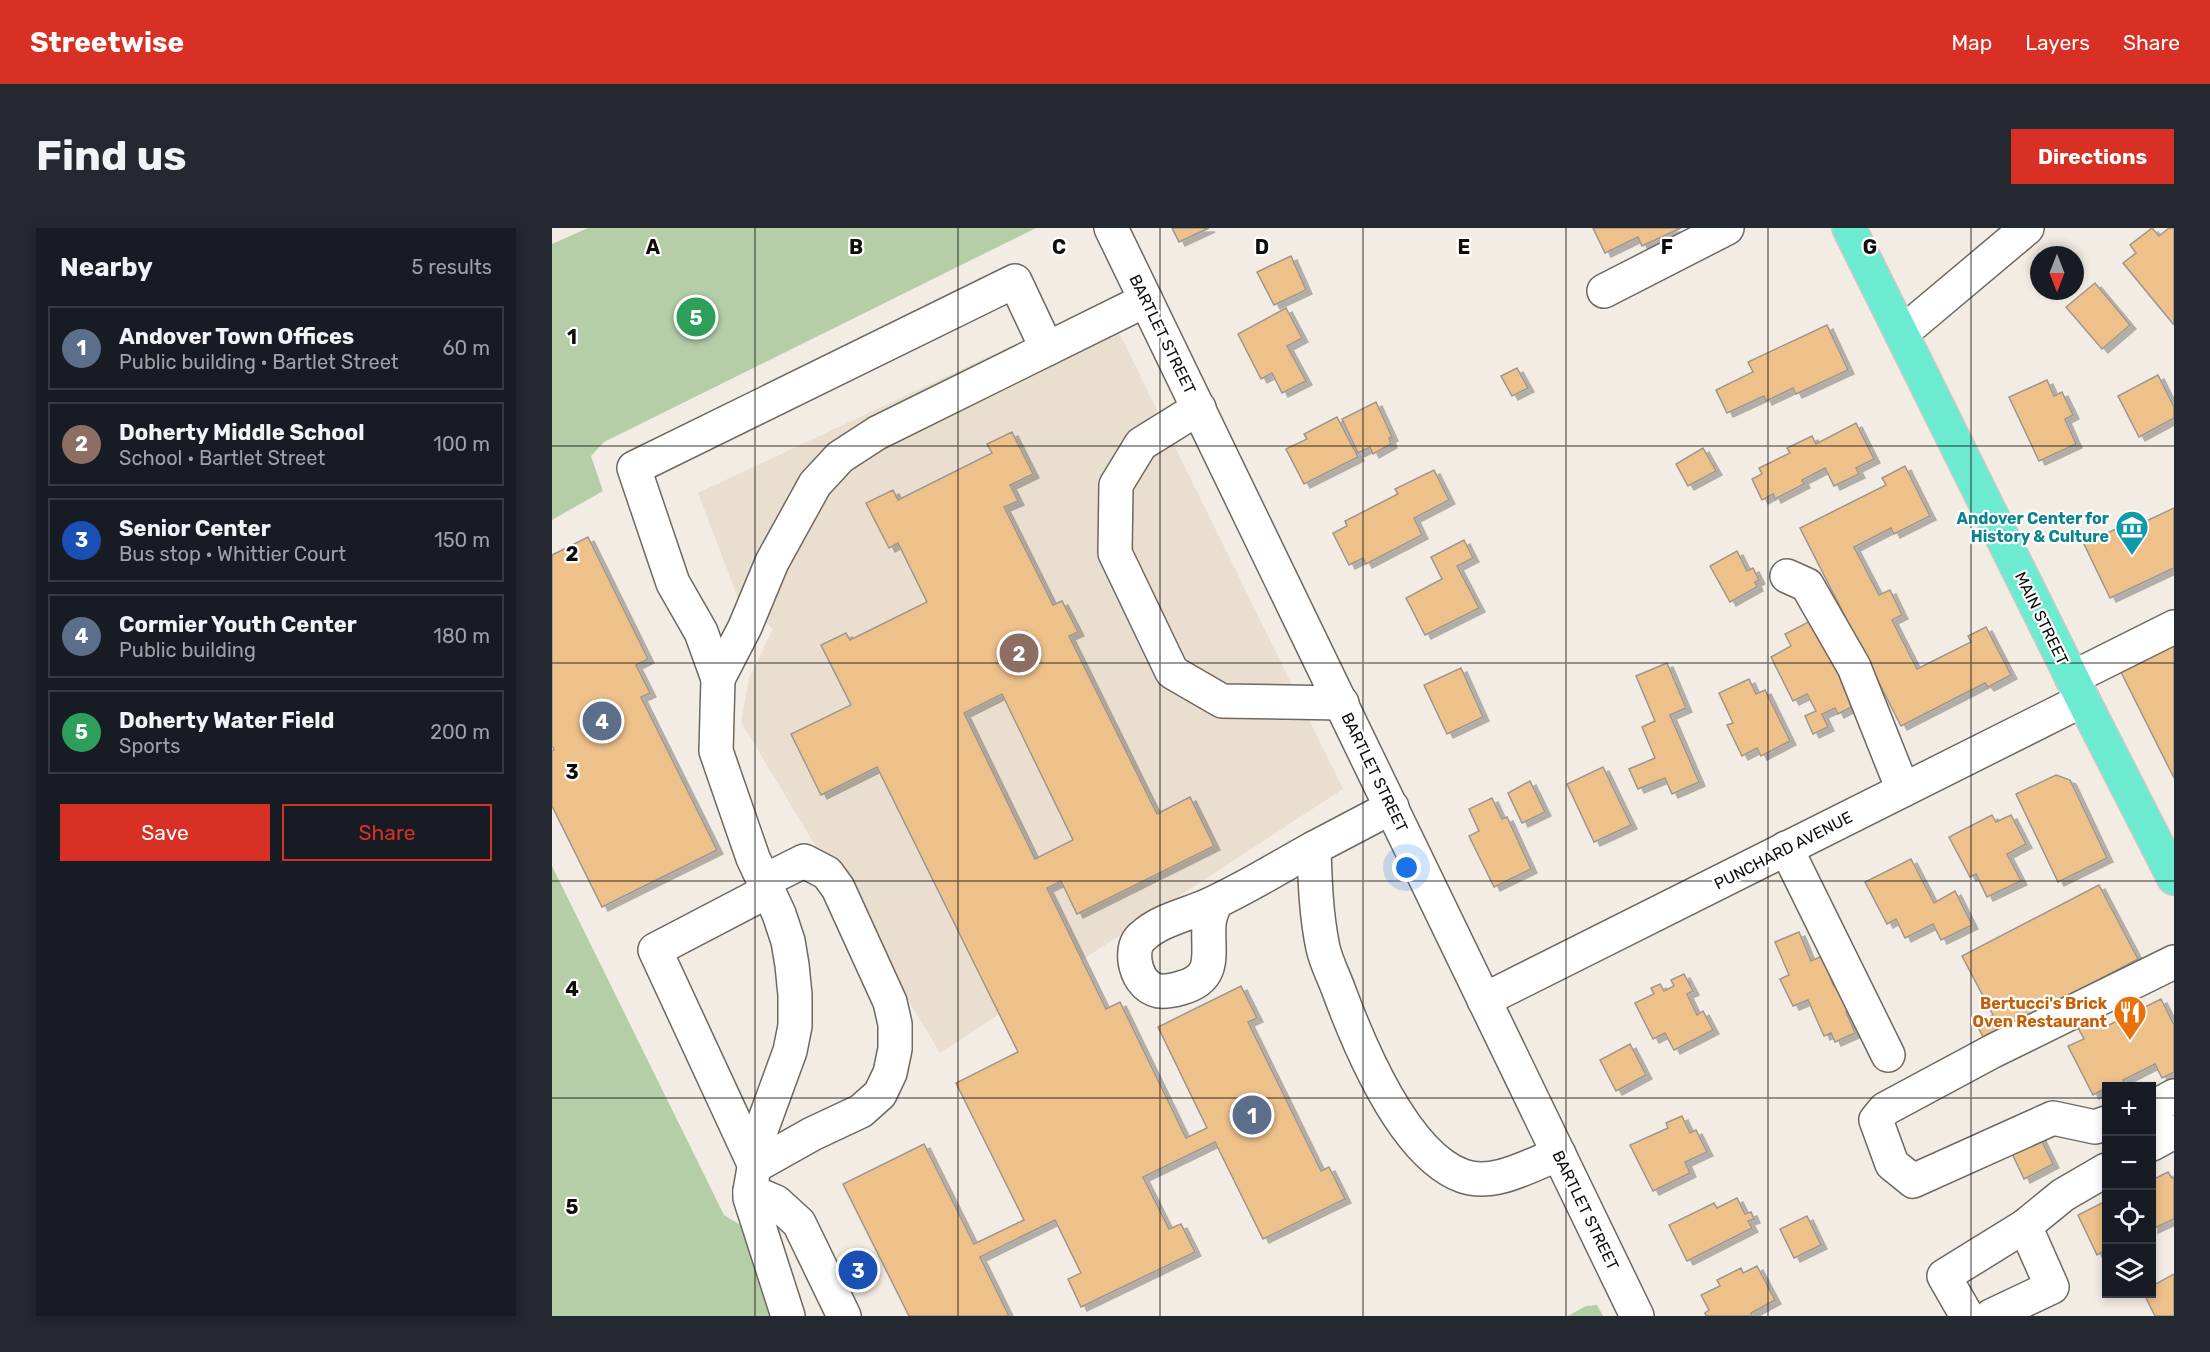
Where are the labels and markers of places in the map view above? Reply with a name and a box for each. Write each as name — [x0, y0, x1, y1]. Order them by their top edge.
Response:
pin: 5 — [676, 294, 716, 340]
place label: Andover Center for History & Culture — [1957, 509, 2110, 546]
museum icon: Andover Center for History & Culture — [2114, 509, 2150, 556]
pin: 2 — [1000, 630, 1038, 676]
pin: 4 — [583, 698, 622, 744]
place label: Bertucci's Brick Oven Restaurant — [1973, 994, 2108, 1031]
restaurant icon: Bertucci's Brick Oven Restaurant — [2112, 994, 2148, 1041]
pin: 1 — [1232, 1092, 1272, 1138]
pin: 3 — [838, 1248, 878, 1292]

